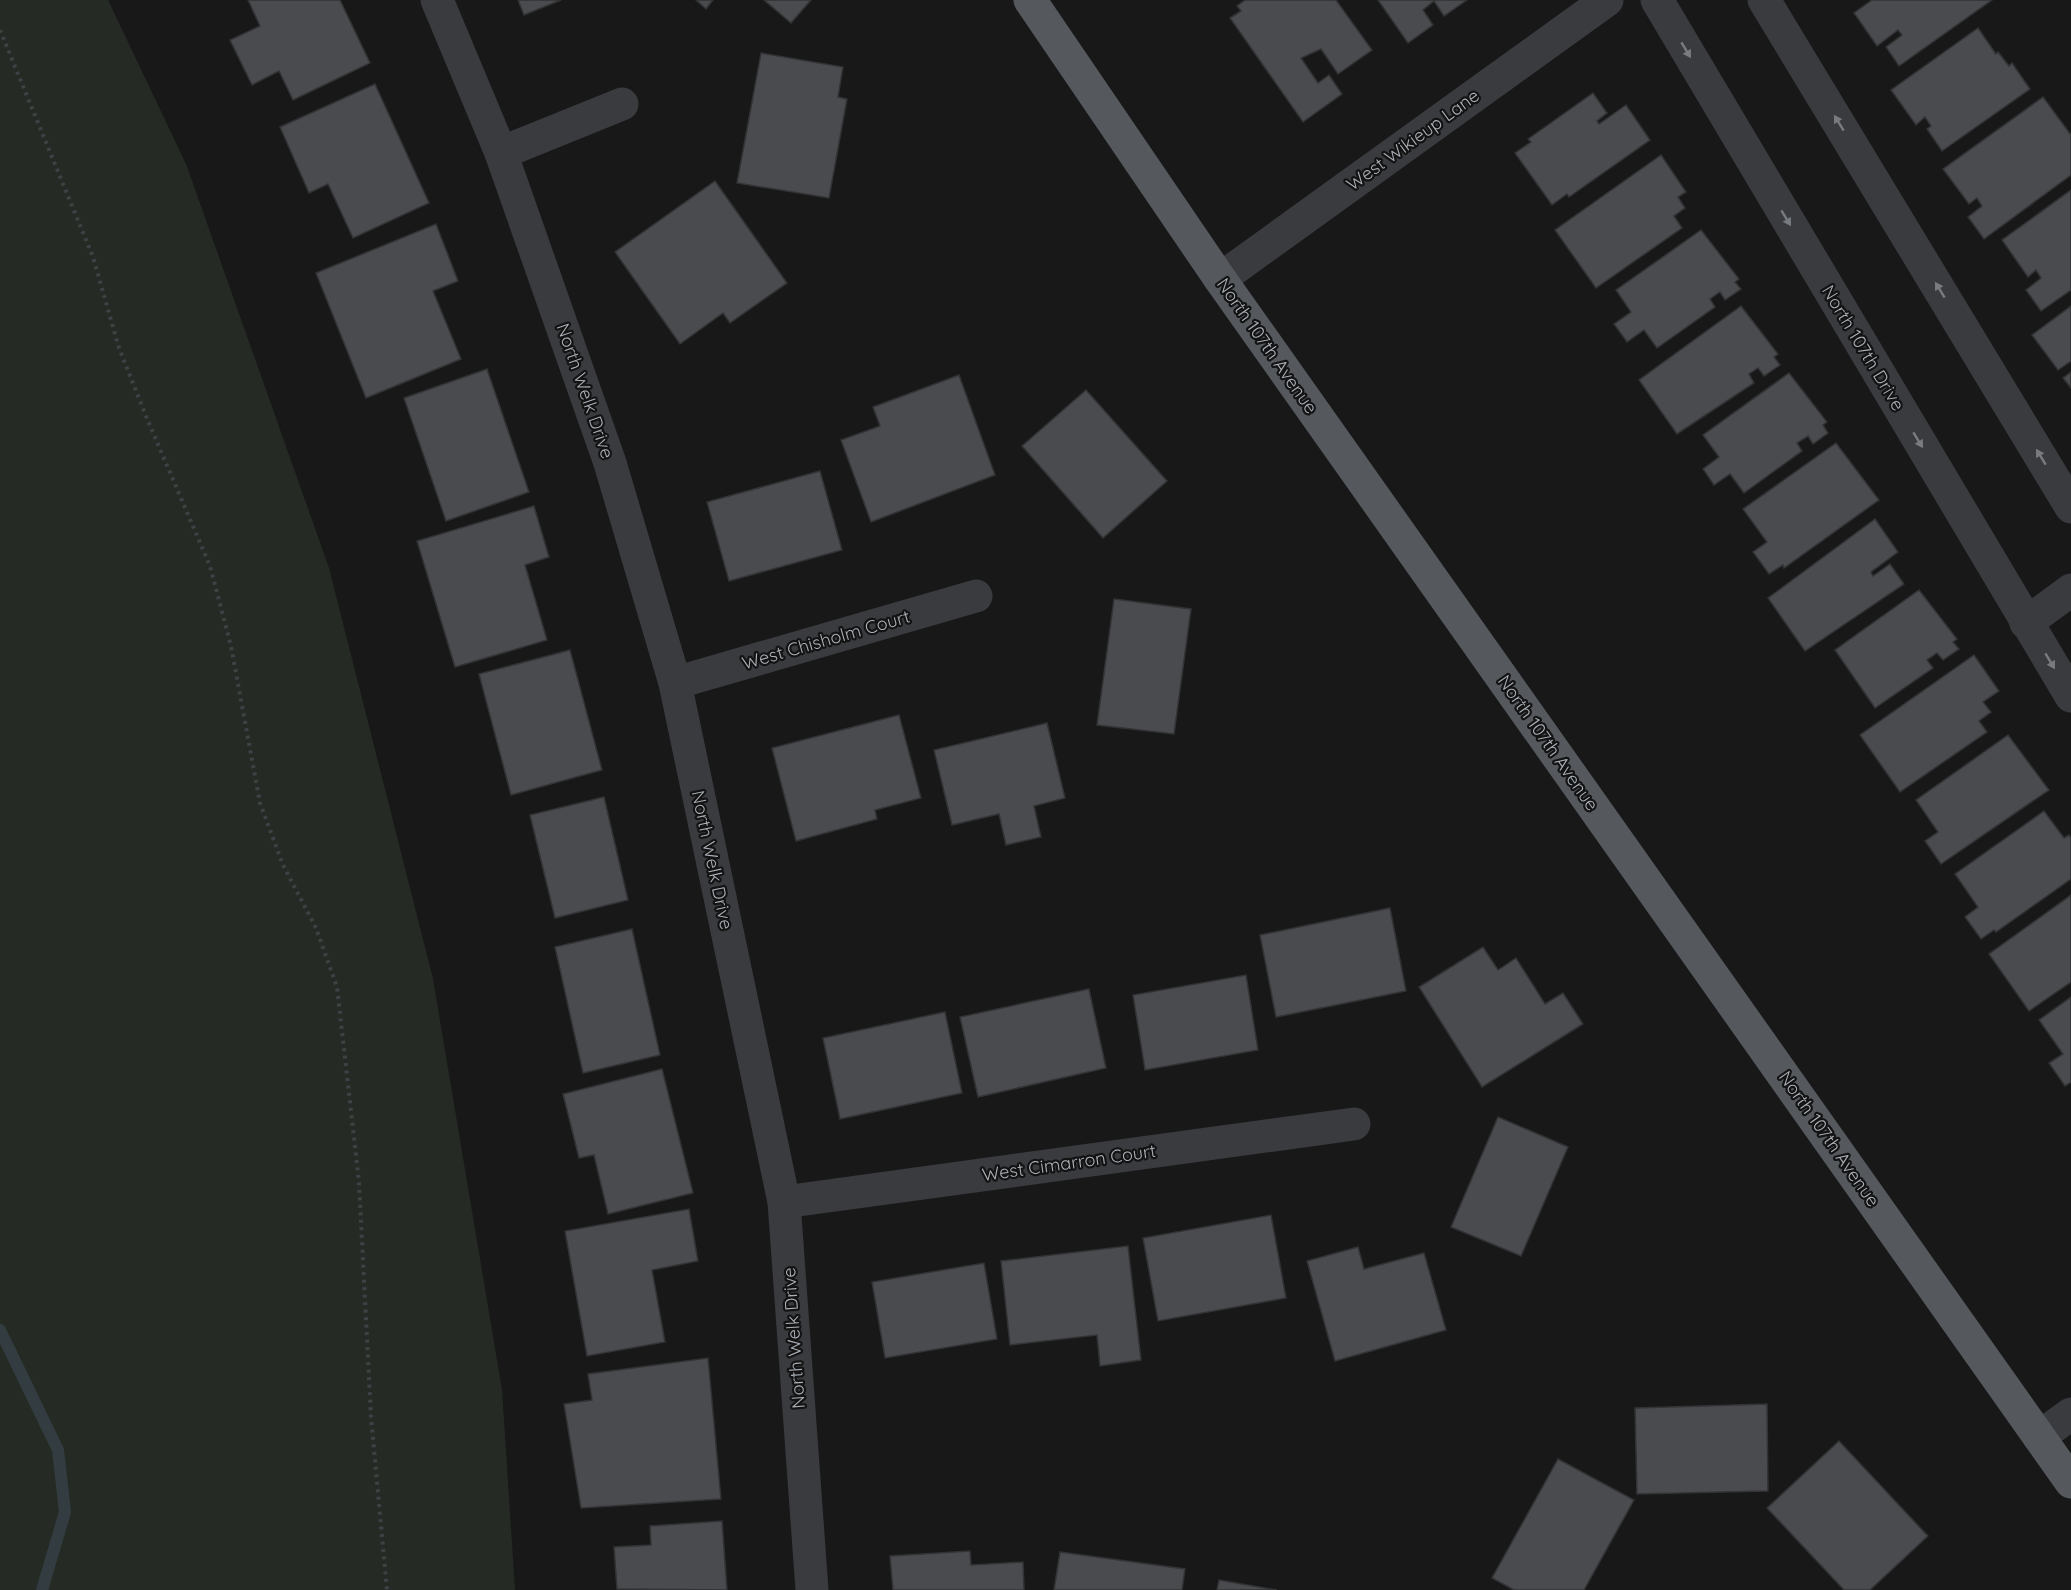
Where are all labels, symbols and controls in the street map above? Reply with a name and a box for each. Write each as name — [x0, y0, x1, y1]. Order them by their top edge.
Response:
one-way arrow — [1681, 42, 1692, 58]
street label: West Wikieup Lane — [1342, 84, 1484, 196]
one-way arrow — [1833, 115, 1844, 131]
one-way arrow — [1781, 210, 1791, 227]
street label: North 107th Avenue — [1212, 273, 1323, 418]
street label: North 107th Drive — [1817, 281, 1910, 415]
one-way arrow — [1934, 282, 1945, 298]
street label: North Welk Drive — [552, 320, 619, 461]
one-way arrow — [1913, 432, 1923, 449]
one-way arrow — [2035, 449, 2046, 465]
street label: West Chisholm Court — [739, 605, 912, 674]
one-way arrow — [2045, 653, 2056, 669]
street label: North 107th Avenue — [1493, 670, 1604, 815]
street label: North Welk Drive — [687, 788, 738, 931]
street label: North 107th Avenue — [1774, 1066, 1885, 1211]
street label: West Cimarron Court — [981, 1139, 1157, 1186]
street label: North Welk Drive — [777, 1267, 810, 1409]

